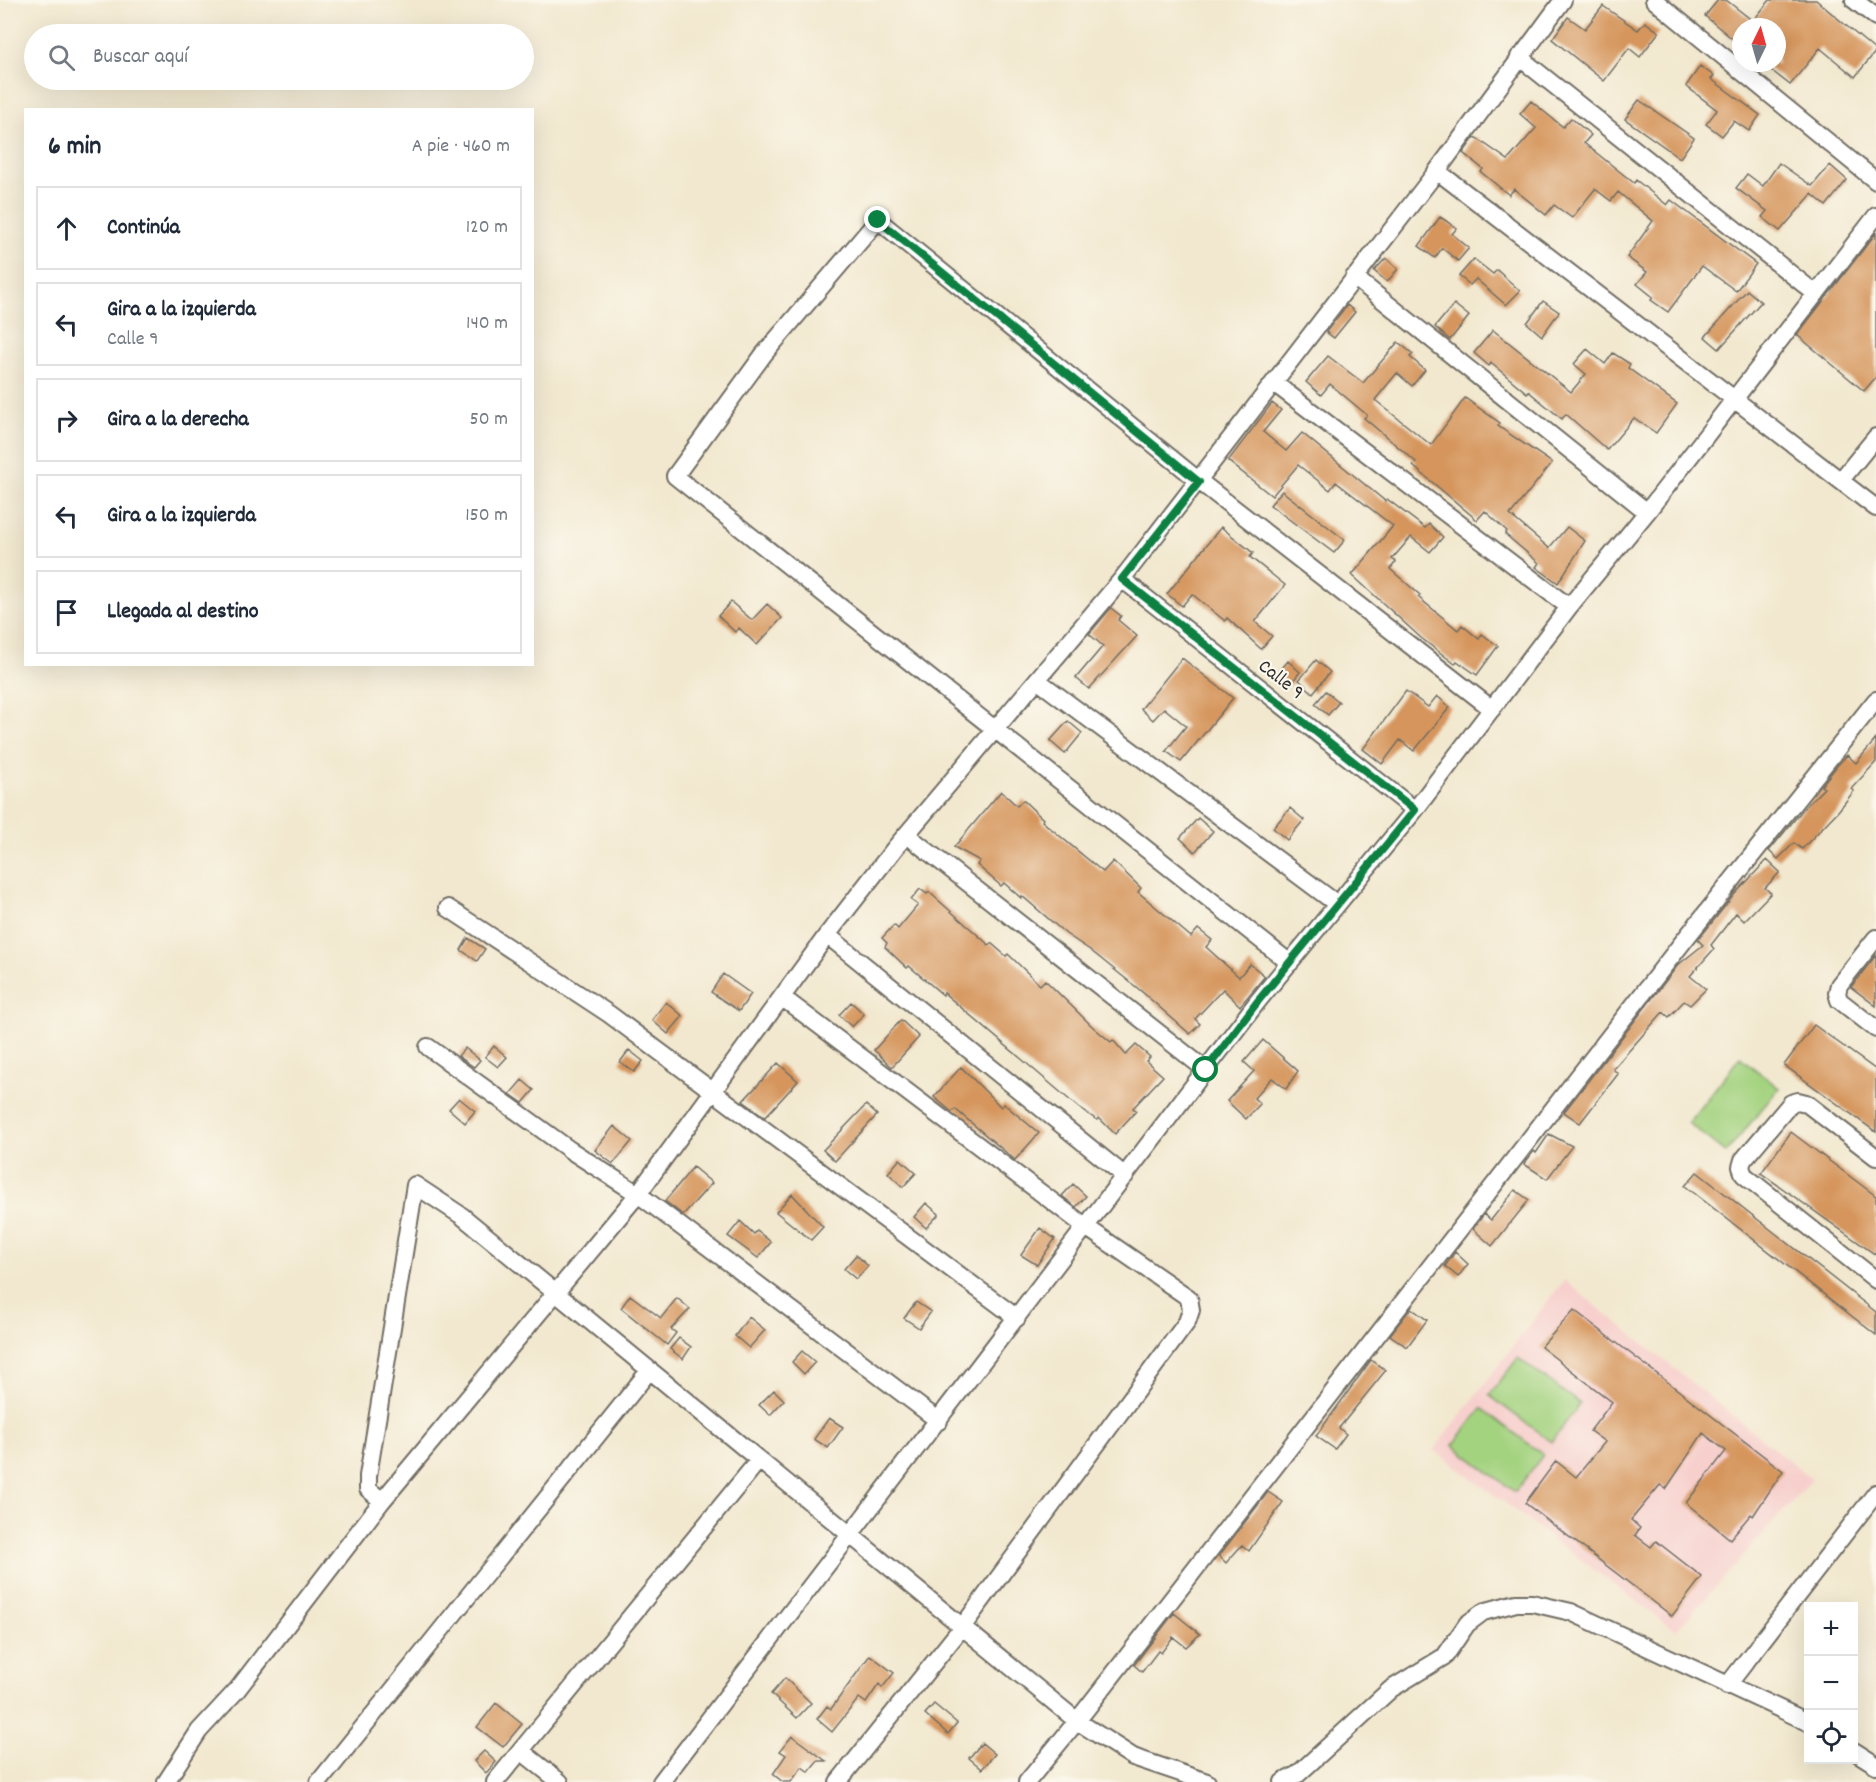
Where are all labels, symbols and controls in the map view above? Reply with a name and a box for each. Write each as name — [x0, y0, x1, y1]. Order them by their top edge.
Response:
north arrow — [1732, 18, 1786, 72]
search box — [24, 24, 534, 90]
icon: search — [45, 41, 78, 74]
text: Buscar aquí — [93, 42, 188, 73]
text: 6 min — [48, 129, 101, 166]
text: A pie · 460 m — [412, 133, 510, 161]
route end — [864, 206, 890, 232]
icon: ahead — [50, 212, 83, 245]
text: Continúa — [107, 213, 180, 244]
text: 120 m — [466, 214, 508, 242]
text: Gira a la izquierda — [107, 295, 256, 326]
icon: left — [50, 308, 83, 341]
text: 140 m — [466, 310, 508, 338]
text: Calle 9 — [107, 326, 158, 354]
icon: right — [50, 404, 83, 437]
text: Gira a la derecha — [107, 405, 249, 436]
text: 50 m — [470, 406, 508, 434]
icon: left — [50, 500, 83, 533]
text: Gira a la izquierda — [107, 501, 256, 532]
text: 150 m — [465, 502, 508, 530]
icon: arrive — [50, 596, 83, 629]
text: Llegada al destino — [107, 597, 259, 628]
street label: Calle 9 — [1251, 654, 1309, 707]
route start — [1192, 1056, 1218, 1082]
map controls — [1804, 1602, 1858, 1764]
button: + — [1804, 1602, 1858, 1656]
button: − — [1804, 1656, 1858, 1710]
button: locate — [1804, 1710, 1858, 1764]

